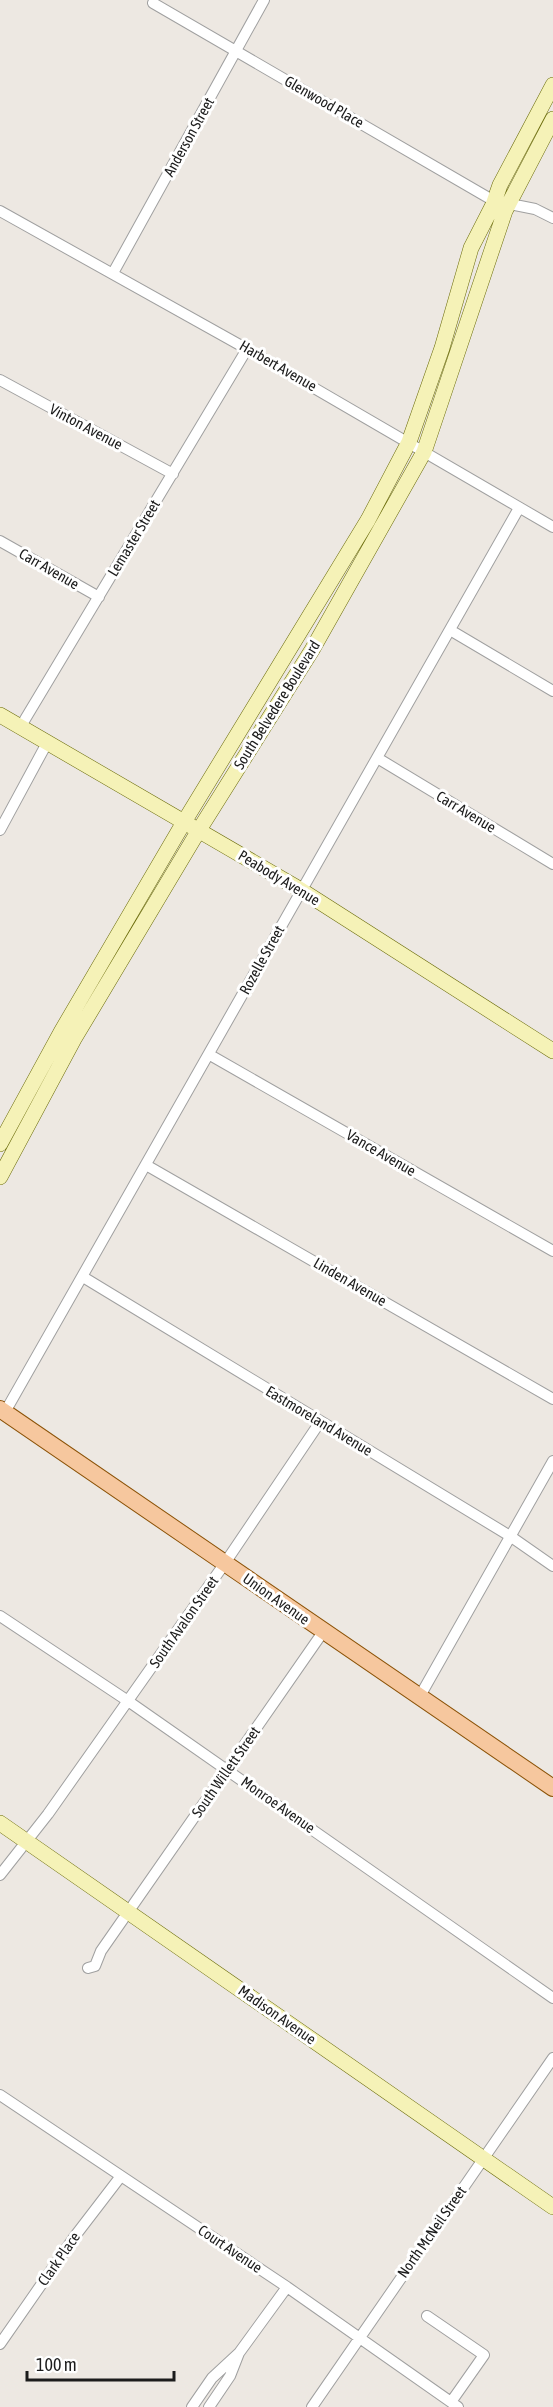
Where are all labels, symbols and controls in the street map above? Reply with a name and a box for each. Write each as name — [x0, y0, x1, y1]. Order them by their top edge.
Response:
street label: Glenwood Place — [282, 72, 367, 131]
street label: Anderson Street — [160, 94, 217, 179]
street label: Harbert Avenue — [237, 337, 320, 395]
street label: Vinton Avenue — [47, 400, 126, 453]
street label: Lemaster Street — [104, 496, 163, 579]
street label: Carr Avenue — [16, 545, 82, 593]
street label: South Belvedere Boulevard — [230, 637, 323, 772]
street label: Carr Avenue — [434, 787, 499, 836]
street label: Peabody Avenue — [235, 847, 323, 909]
street label: Rozelle Street — [236, 922, 287, 997]
street label: Vance Avenue — [344, 1126, 419, 1179]
street label: Linden Avenue — [311, 1254, 390, 1309]
street label: Eastmoreland Avenue — [263, 1382, 376, 1459]
street label: Union Avenue — [240, 1569, 313, 1628]
street label: South Avalon Street — [146, 1573, 221, 1671]
street label: South Willett Street — [188, 1723, 263, 1820]
street label: Monroe Avenue — [238, 1773, 319, 1836]
street label: Madison Avenue — [235, 1982, 319, 2048]
street label: North McNeil Street — [394, 2183, 469, 2281]
street label: Court Avenue — [195, 2221, 266, 2276]
street label: Clark Place — [34, 2229, 83, 2289]
scale bar — [27, 2344, 174, 2382]
text: 100 m — [36, 2354, 77, 2375]

